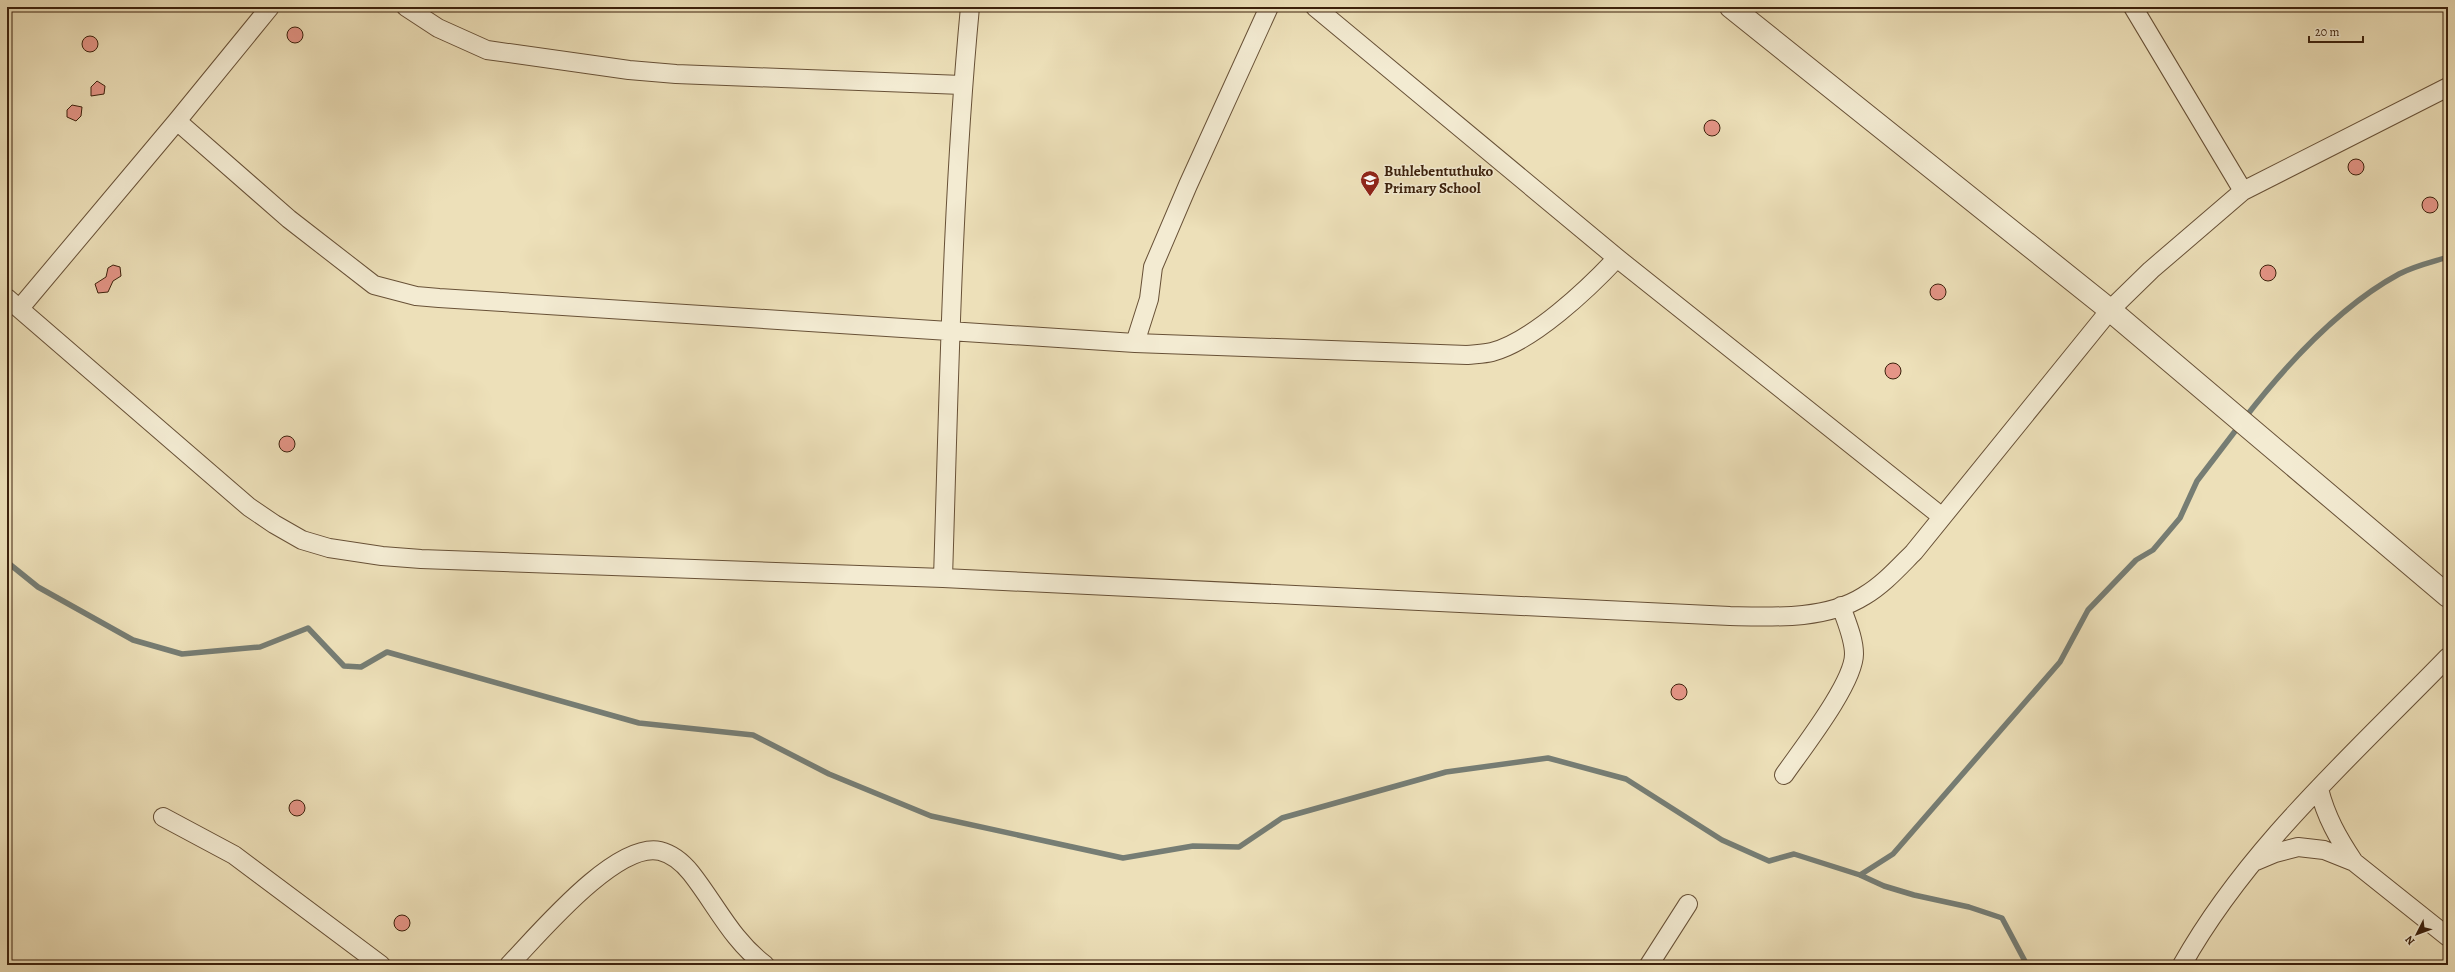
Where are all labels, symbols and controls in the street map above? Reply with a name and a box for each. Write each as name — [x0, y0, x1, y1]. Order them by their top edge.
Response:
scale bar — [2309, 18, 2363, 44]
text: 20 m — [2315, 24, 2339, 40]
place label: Buhlebentuthuko Primary School — [1384, 161, 1494, 198]
school or university icon: Buhlebentuthuko Primary School — [1359, 169, 1381, 197]
north arrow — [2397, 914, 2437, 954]
text: N — [2402, 932, 2418, 948]

